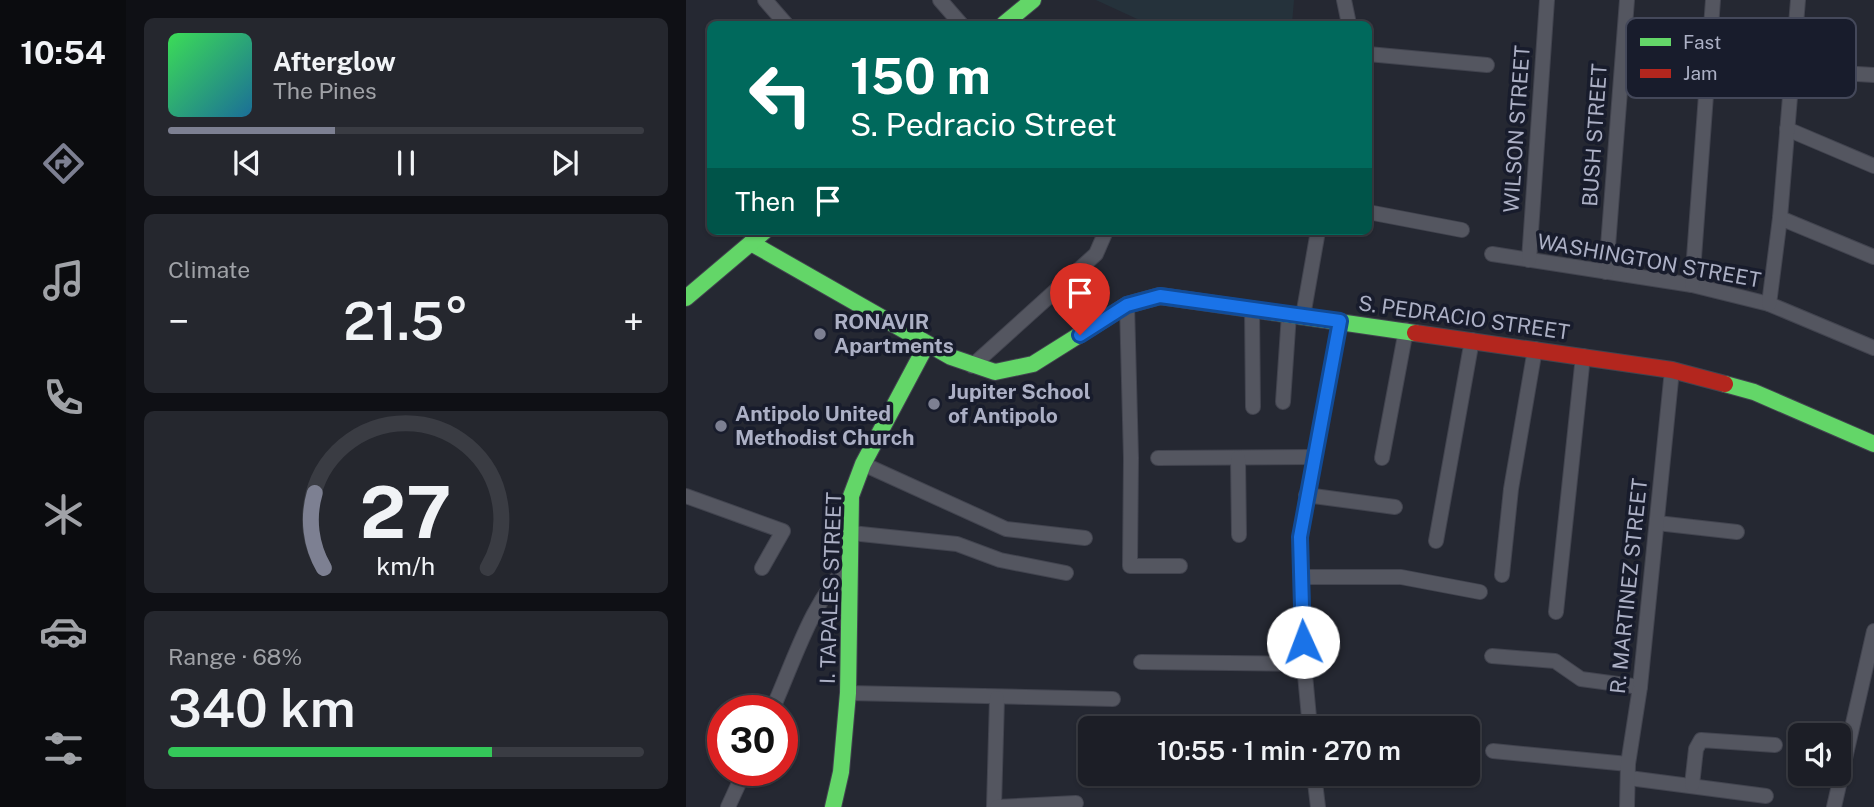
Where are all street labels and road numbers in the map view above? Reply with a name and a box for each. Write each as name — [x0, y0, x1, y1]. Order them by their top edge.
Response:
street label: WILSON STREET — [1498, 44, 1535, 214]
street label: BUSH STREET — [1577, 63, 1612, 207]
street label: WASHINGTON STREET — [1535, 229, 1763, 293]
street label: S. PEDRACIO STREET — [1357, 290, 1571, 345]
street label: R. MARTINEZ STREET — [1605, 477, 1652, 695]
street label: I. TAPALES STREET — [815, 492, 846, 684]

